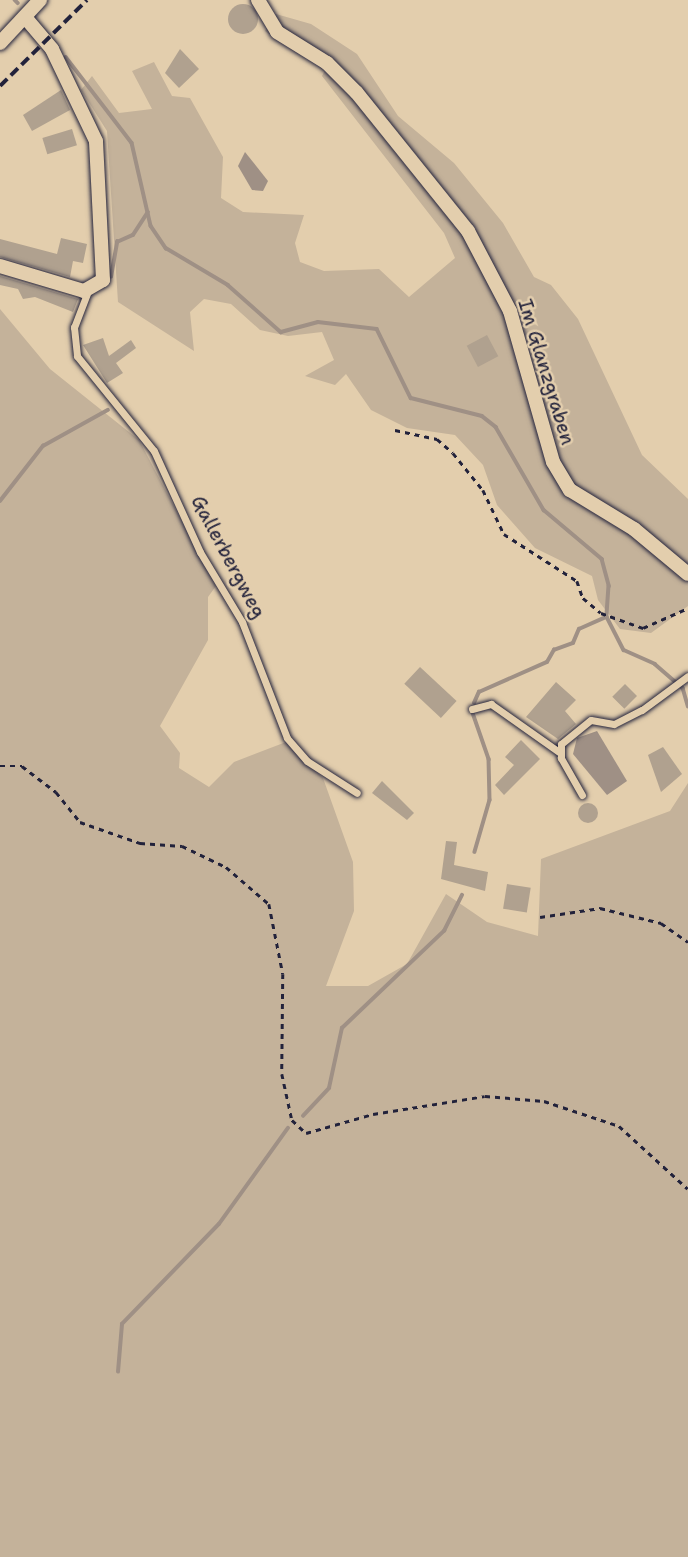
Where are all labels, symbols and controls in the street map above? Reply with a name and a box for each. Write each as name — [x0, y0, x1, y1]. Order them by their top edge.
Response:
street label: Im Glanzgraben — [513, 296, 579, 448]
street label: Gallerbergweg — [186, 492, 270, 622]

